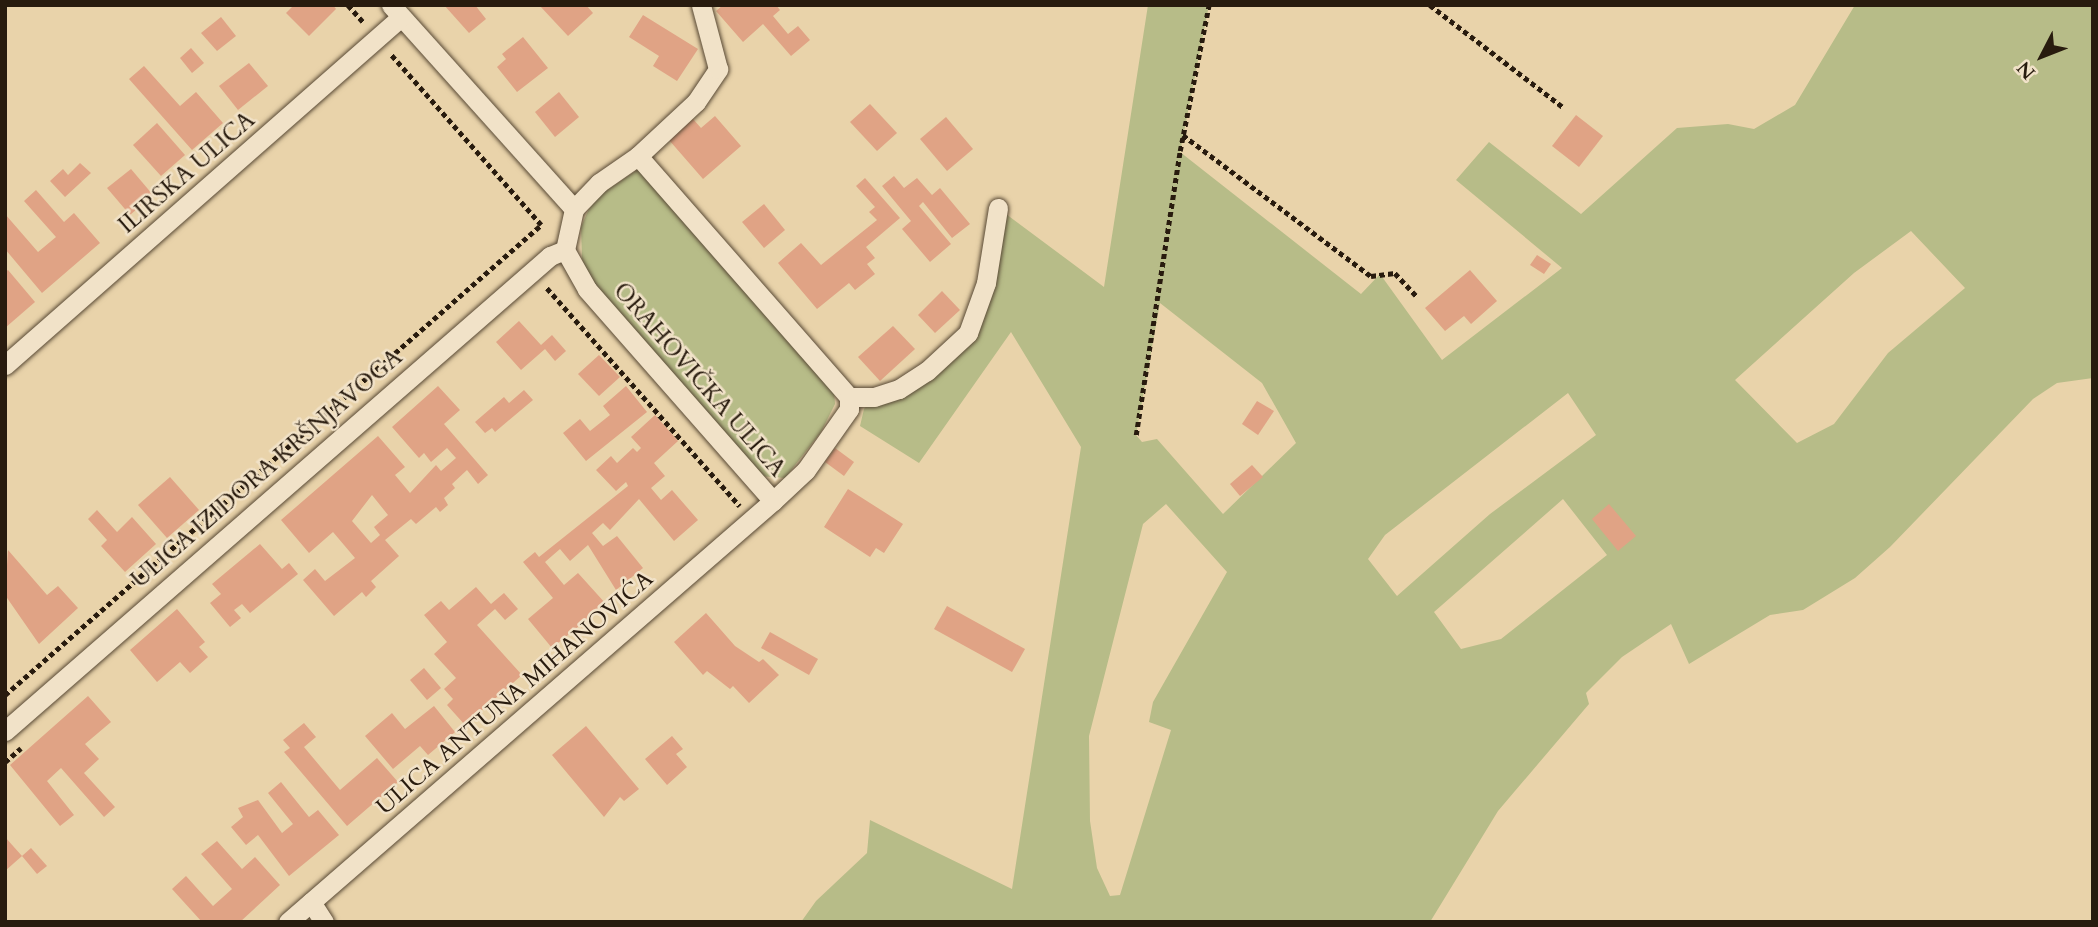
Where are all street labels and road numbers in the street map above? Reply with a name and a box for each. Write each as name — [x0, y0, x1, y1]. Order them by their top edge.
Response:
street label: ILIRSKA ULICA — [113, 106, 261, 240]
street label: ORAHOVIČKA ULICA — [607, 277, 791, 483]
street label: ULICA IZIDORA KRŠNJAVOGA — [126, 344, 408, 594]
street label: ULICA ANTUNA MIHANOVIĆA — [371, 565, 659, 821]

